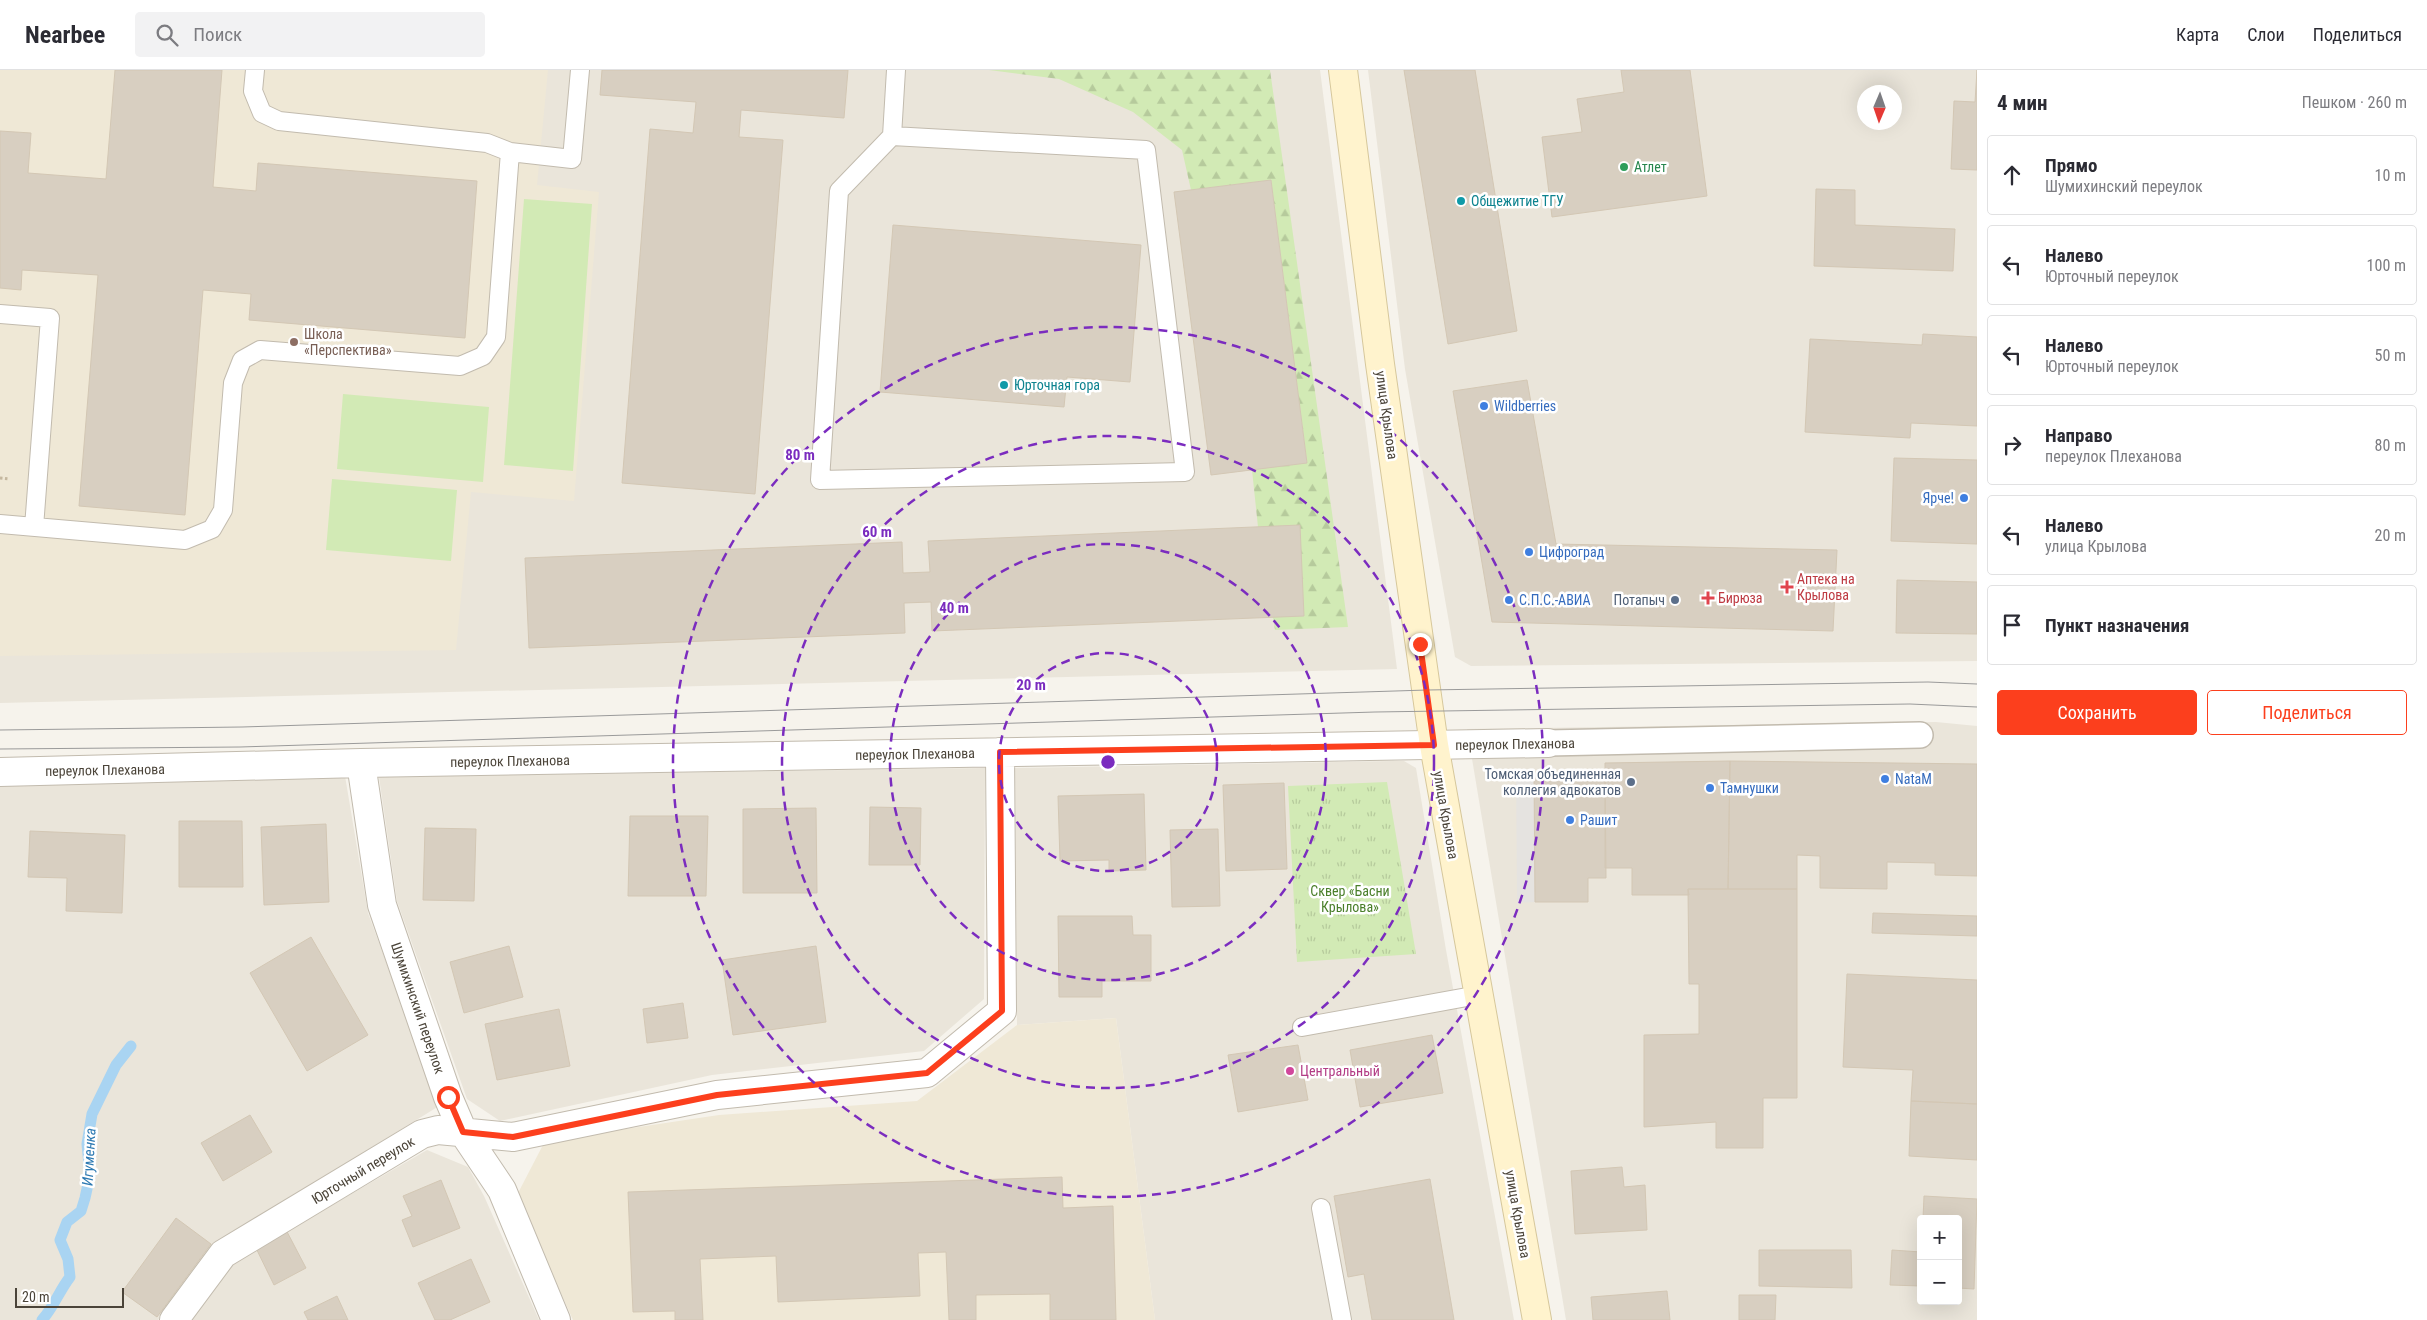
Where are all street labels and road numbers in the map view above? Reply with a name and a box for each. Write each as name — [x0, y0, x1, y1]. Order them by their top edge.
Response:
street label: улица Крылова — [1373, 370, 1401, 460]
street label: переулок Плеханова — [1455, 735, 1575, 753]
street label: переулок Плеханова — [855, 745, 975, 763]
street label: переулок Плеханова — [450, 752, 570, 770]
street label: переулок Плеханова — [45, 761, 165, 779]
street label: улица Крылова — [1430, 770, 1462, 860]
street label: Шумихинский переулок — [388, 940, 448, 1076]
street label: Юрточный переулок — [309, 1133, 417, 1207]
street label: улица Крылова — [1502, 1169, 1534, 1259]

